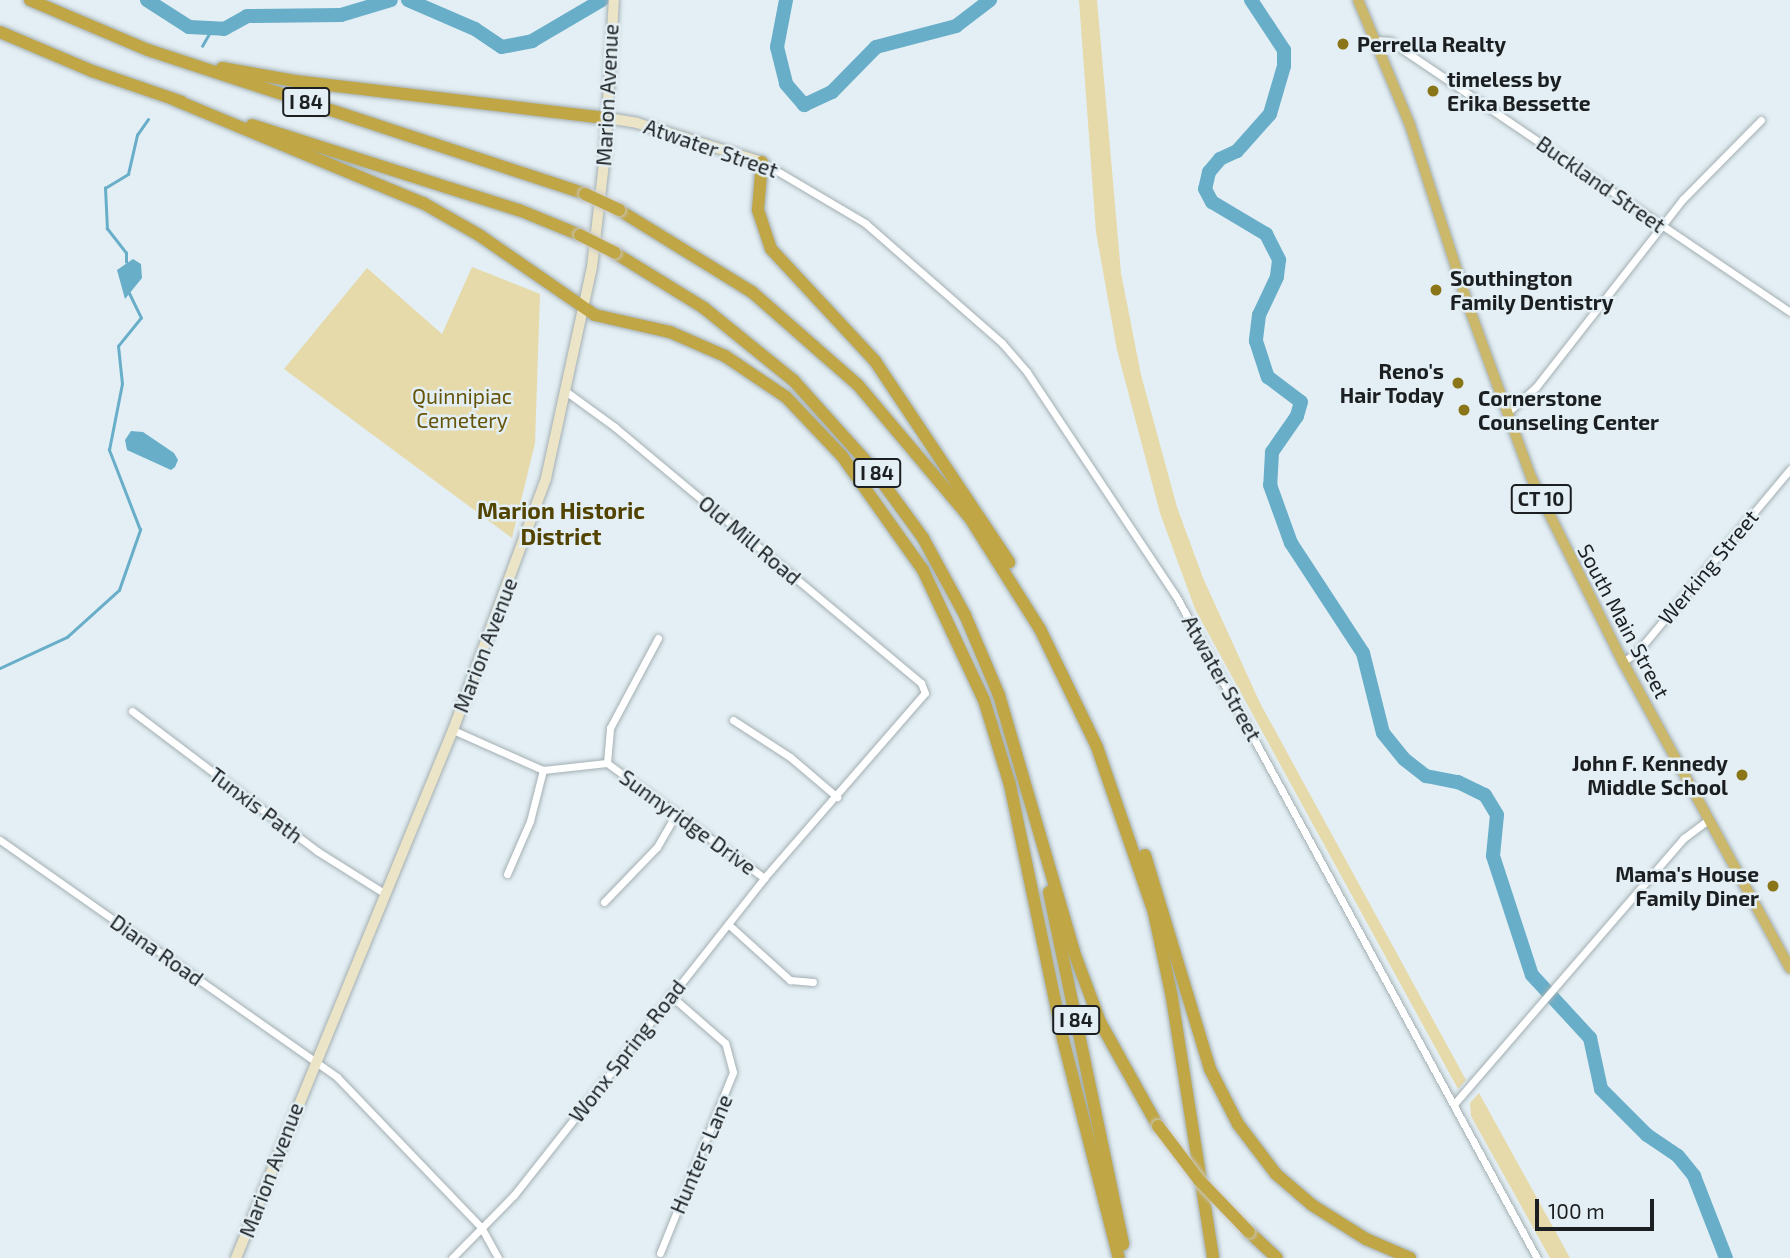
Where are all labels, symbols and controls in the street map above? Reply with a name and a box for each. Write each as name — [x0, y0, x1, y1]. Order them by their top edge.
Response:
street label: Marion Avenue — [591, 23, 623, 167]
place label: Perrella Realty — [1357, 31, 1506, 57]
marker: Perrella Realty — [1335, 36, 1351, 52]
place label: timeless by Erika Bessette — [1447, 66, 1591, 116]
marker: timeless by Erika Bessette — [1425, 83, 1441, 99]
road number: I 84 — [282, 86, 330, 118]
street label: Atwater Street — [641, 113, 781, 183]
street label: Buckland Street — [1532, 130, 1670, 238]
place label: Southington Family Dentistry — [1450, 265, 1614, 315]
marker: Southington Family Dentistry — [1428, 282, 1444, 298]
place label: Reno's Hair Today — [1339, 358, 1444, 408]
marker: Reno's Hair Today — [1450, 375, 1466, 391]
park label: Quinnipiac Cemetery — [412, 383, 512, 433]
place label: Cornerstone Counseling Center — [1478, 385, 1659, 435]
marker: Cornerstone Counseling Center — [1456, 402, 1472, 418]
road number: I 84 — [852, 458, 902, 488]
road number: CT 10 — [1510, 484, 1572, 514]
street label: Old Mill Road — [694, 490, 806, 590]
district label: Marion Historic District — [477, 496, 645, 550]
street label: Werking Street — [1653, 504, 1763, 630]
street label: South Main Street — [1573, 540, 1675, 702]
street label: Marion Avenue — [448, 574, 522, 716]
street label: Atwater Street — [1177, 611, 1267, 745]
place label: John F. Kennedy Middle School — [1572, 750, 1728, 800]
street label: Tunxis Path — [204, 762, 308, 848]
street label: Sunnyridge Drive — [615, 764, 761, 880]
marker: John F. Kennedy Middle School — [1734, 767, 1750, 783]
place label: Mama's House Family Diner — [1615, 861, 1759, 911]
marker: Mama's House Family Diner — [1765, 878, 1781, 894]
street label: Diana Road — [106, 909, 208, 991]
street label: Wonx Spring Road — [564, 975, 690, 1127]
road number: I 84 — [1052, 1004, 1100, 1036]
street label: Hunters Lane — [665, 1091, 737, 1217]
street label: Marion Avenue — [234, 1099, 308, 1241]
scale bar — [1538, 1184, 1657, 1228]
text: 100 m — [1548, 1198, 1605, 1223]

